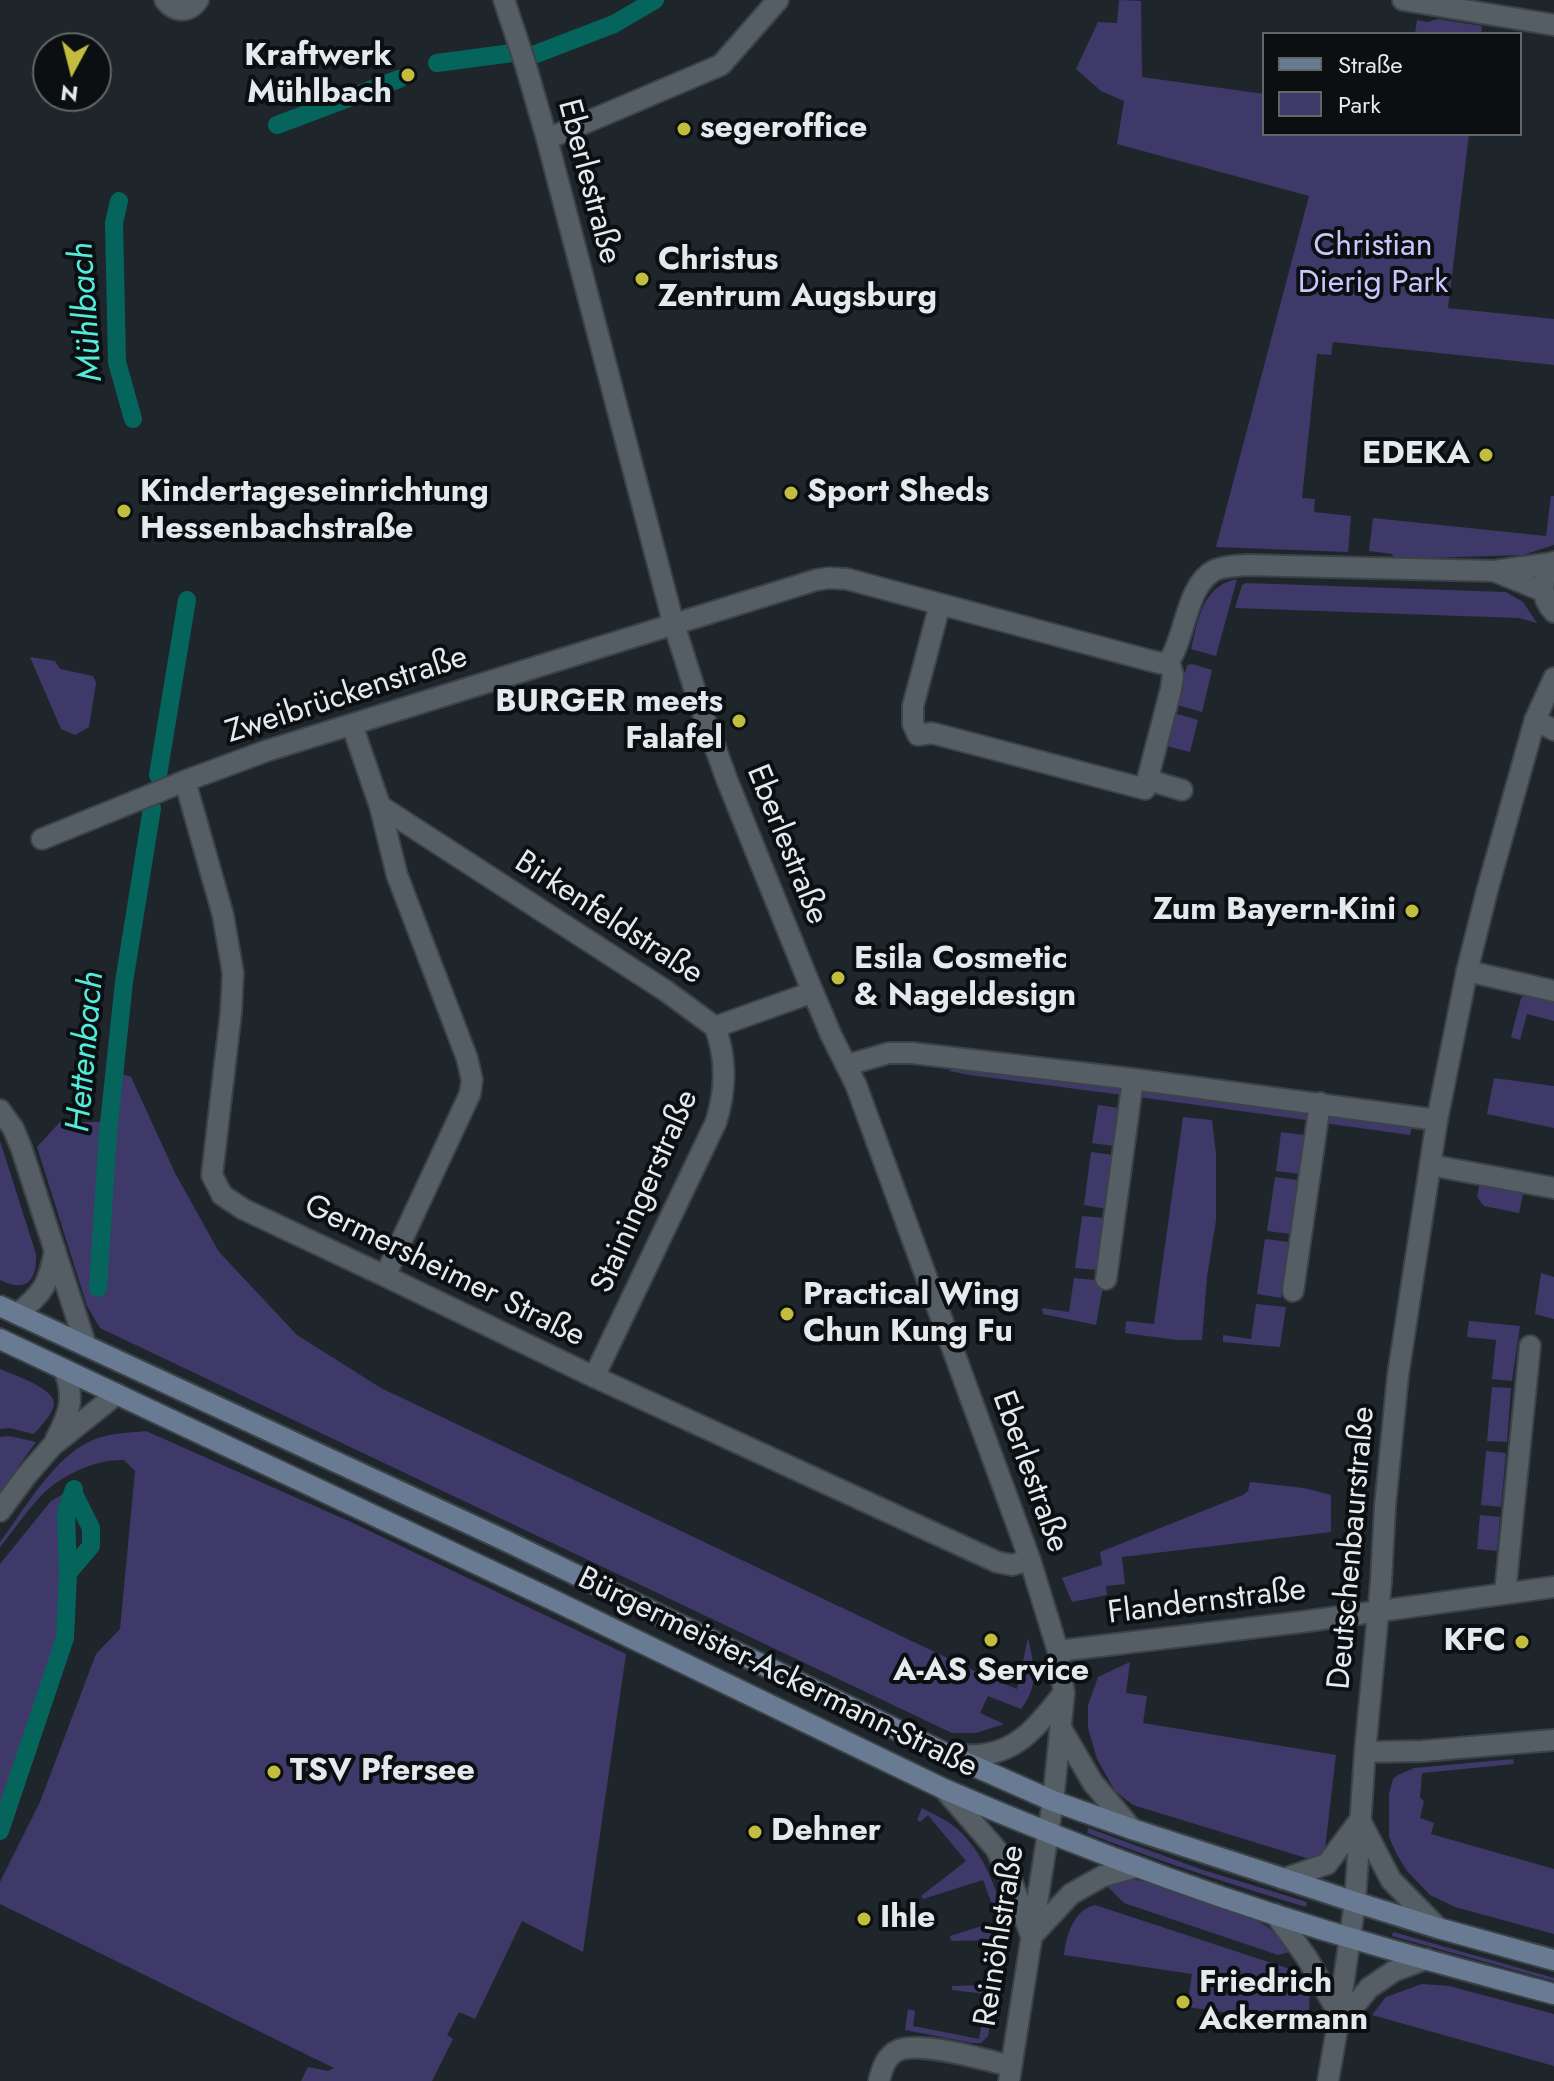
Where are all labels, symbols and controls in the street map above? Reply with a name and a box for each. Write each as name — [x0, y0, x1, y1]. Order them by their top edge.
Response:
north arrow — [32, 32, 112, 112]
legend — [1262, 32, 1522, 136]
place label: Kraftwerk Mühlbach — [244, 38, 392, 113]
text: Straße — [1338, 47, 1403, 82]
marker: Kraftwerk Mühlbach — [399, 66, 417, 84]
text: N — [59, 77, 80, 111]
text: Park — [1338, 87, 1381, 122]
street label: Eberlestraße — [548, 96, 628, 268]
place label: segeroffice — [700, 110, 867, 148]
marker: segeroffice — [675, 120, 693, 138]
park label: Christian Dierig Park — [1298, 228, 1448, 303]
water label: Mühlbach — [63, 241, 113, 383]
place label: Christus Zentrum Augsburg — [658, 242, 937, 317]
marker: Christus Zentrum Augsburg — [633, 270, 651, 288]
place label: EDEKA — [1362, 436, 1470, 474]
marker: EDEKA — [1477, 446, 1495, 464]
place label: Kindertageseinrichtung Hessenbachstraße — [140, 474, 489, 549]
place label: Sport Sheds — [807, 474, 989, 512]
marker: Sport Sheds — [782, 484, 800, 502]
marker: Kindertageseinrichtung Hessenbachstraße — [115, 502, 133, 520]
street label: Zweibrückenstraße — [221, 639, 473, 753]
place label: BURGER meets Falafel — [495, 684, 723, 759]
marker: BURGER meets Falafel — [730, 712, 748, 730]
street label: Eberlestraße — [737, 760, 835, 930]
street label: Birkenfeldstraße — [507, 844, 709, 994]
place label: Zum Bayern-Kini — [1153, 892, 1396, 930]
marker: Zum Bayern-Kini — [1403, 902, 1421, 920]
place label: Esila Cosmetic & Nageldesign — [854, 941, 1076, 1016]
marker: Esila Cosmetic & Nageldesign — [829, 969, 847, 987]
water label: Hettenbach — [60, 970, 114, 1134]
street label: Stainingerstraße — [584, 1085, 708, 1299]
street label: Germersheimer Straße — [297, 1187, 591, 1357]
place label: Practical Wing Chun Kung Fu — [803, 1277, 1020, 1352]
marker: Practical Wing Chun Kung Fu — [778, 1305, 796, 1323]
street label: Eberlestraße — [982, 1386, 1076, 1558]
street label: Deutschenbaurstraße — [1322, 1405, 1384, 1691]
street label: Bürgermeister-Ackermann-Straße — [571, 1560, 983, 1788]
street label: Flandernstraße — [1106, 1572, 1308, 1634]
place label: KFC — [1444, 1623, 1506, 1661]
marker: A-AS Service — [982, 1631, 1000, 1649]
marker: KFC — [1513, 1633, 1531, 1651]
place label: A-AS Service — [893, 1653, 1089, 1691]
place label: TSV Pfersee — [290, 1753, 475, 1791]
marker: TSV Pfersee — [265, 1763, 283, 1781]
place label: Dehner — [771, 1813, 881, 1851]
marker: Dehner — [746, 1823, 764, 1841]
street label: Reinöhlstraße — [968, 1843, 1034, 2029]
place label: Ihle — [880, 1900, 935, 1938]
marker: Ihle — [855, 1910, 873, 1928]
place label: Friedrich Ackermann — [1199, 1965, 1368, 2040]
marker: Friedrich Ackermann — [1174, 1993, 1192, 2011]

